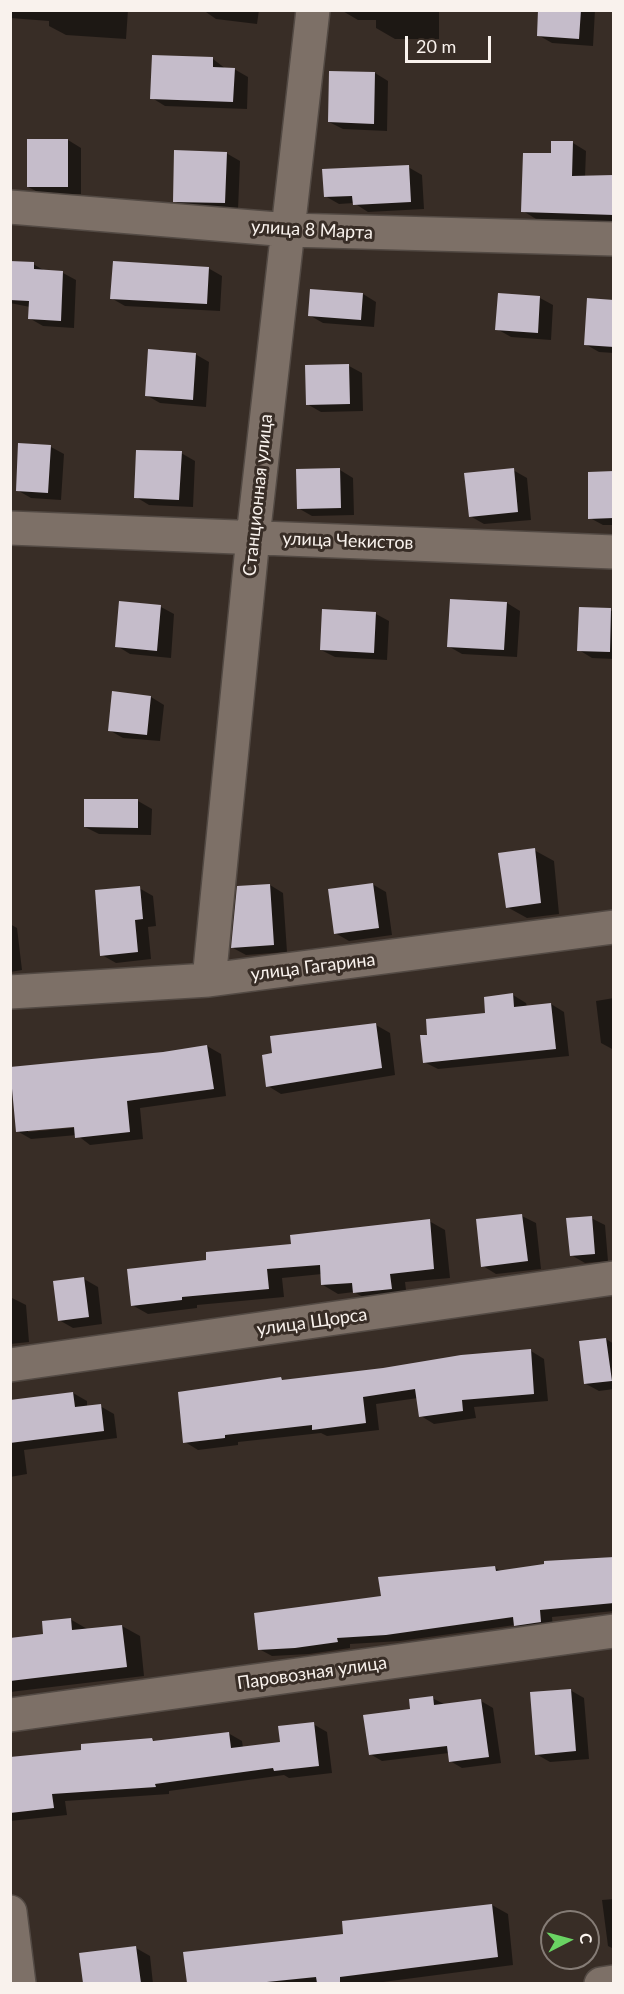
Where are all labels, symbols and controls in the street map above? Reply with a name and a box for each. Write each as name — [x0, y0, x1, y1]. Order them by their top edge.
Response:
scale bar — [408, 24, 494, 62]
text: 20 m — [416, 35, 456, 57]
street label: улица 8 Марта — [251, 216, 373, 244]
street label: Станционная улица — [239, 413, 277, 577]
street label: улица Чекистов — [282, 528, 414, 554]
street label: улица Гагарина — [249, 949, 377, 985]
street label: улица Щорса — [255, 1304, 369, 1340]
street label: Паровозная улица — [236, 1652, 388, 1694]
north arrow — [540, 1910, 600, 1970]
text: С — [576, 1932, 596, 1945]

